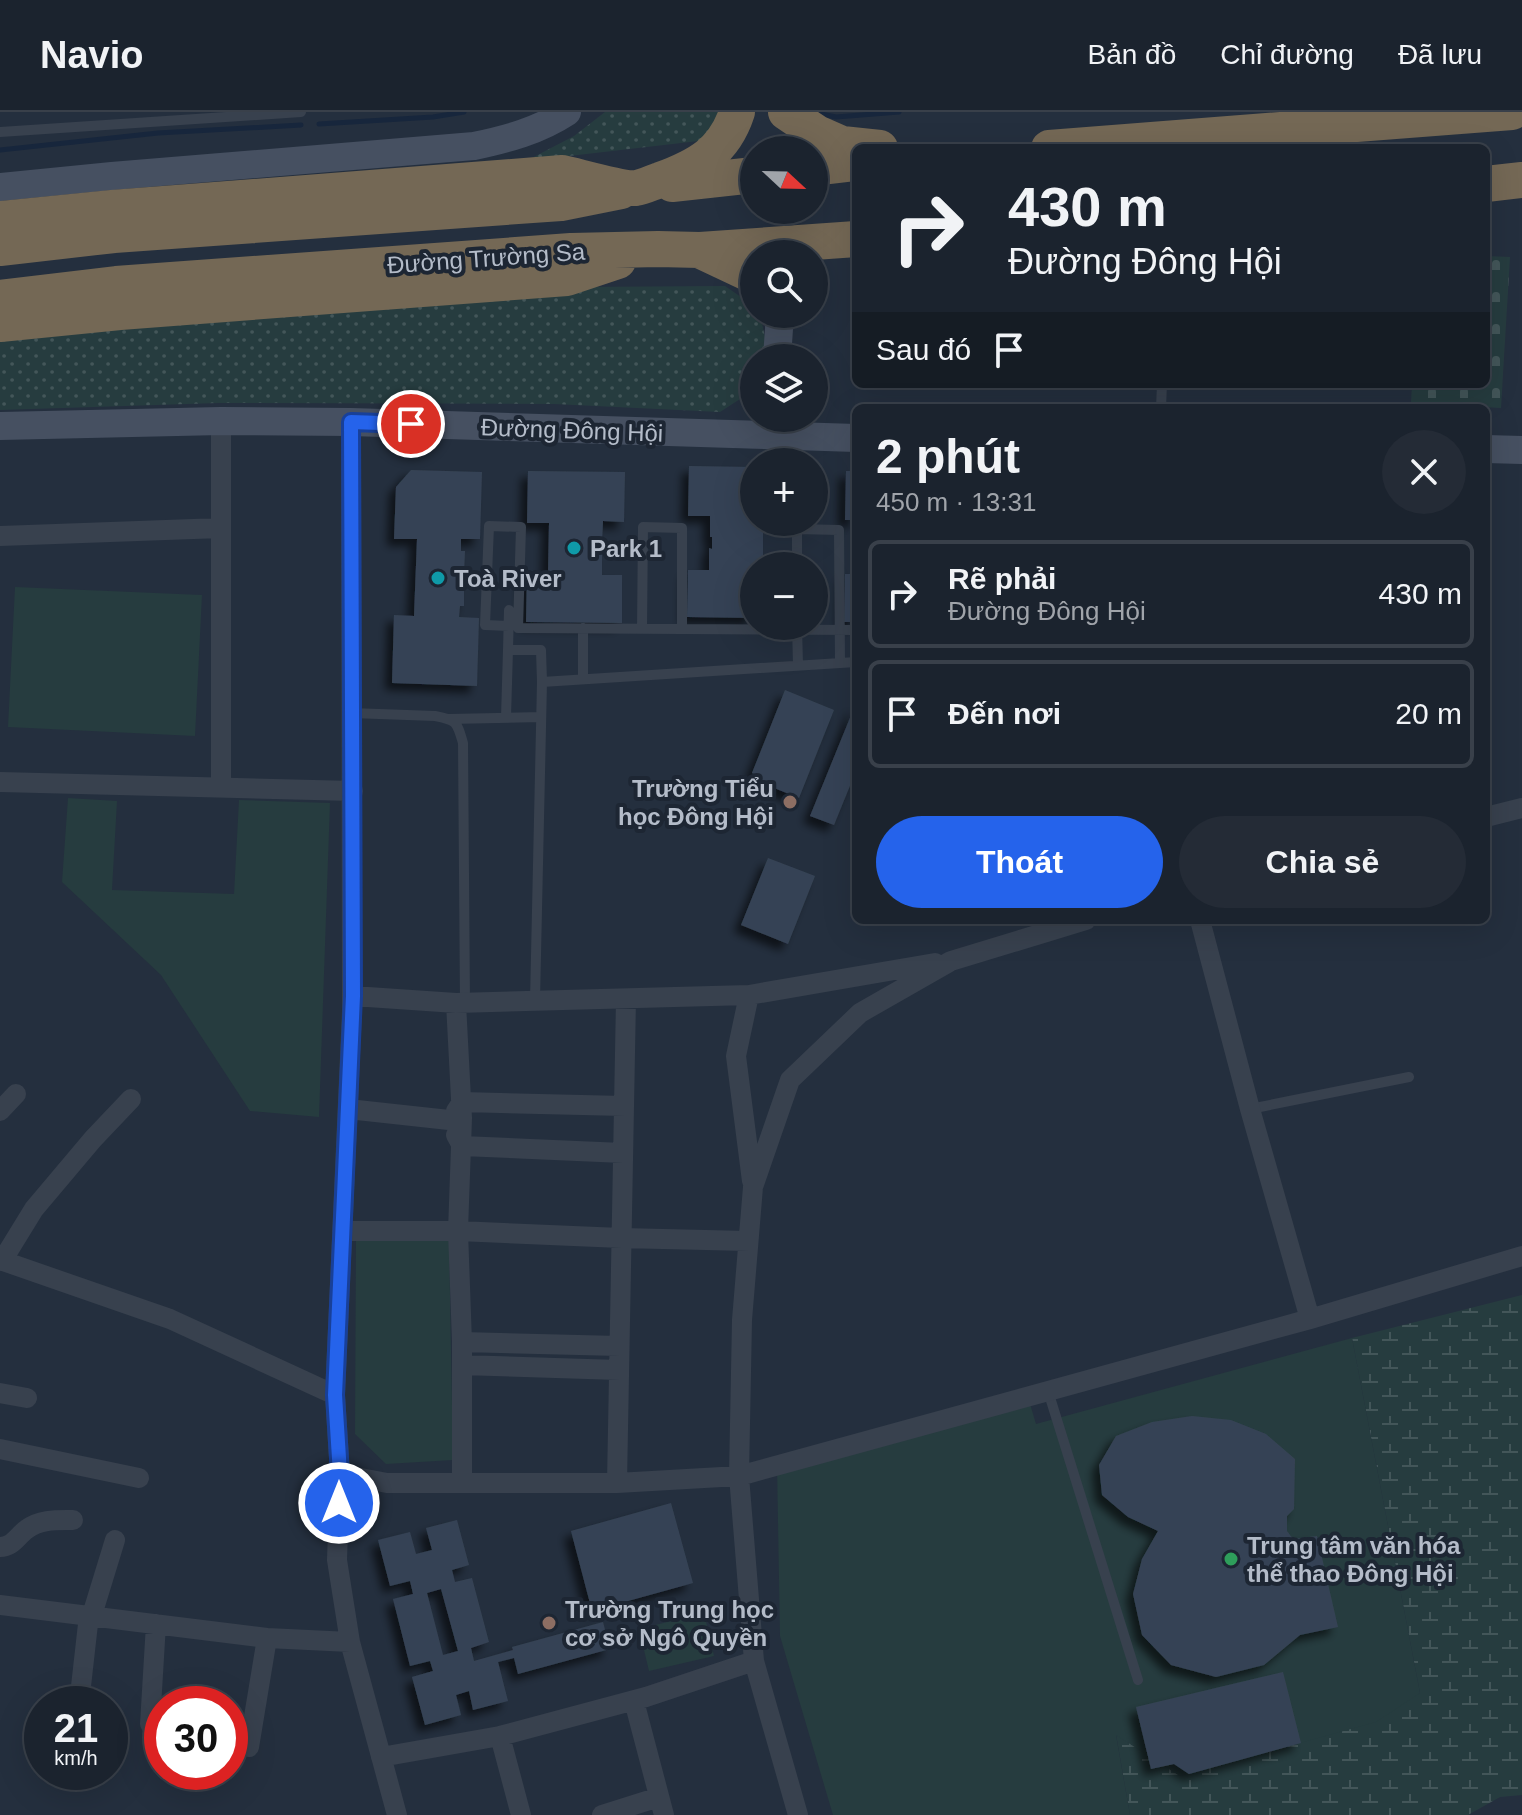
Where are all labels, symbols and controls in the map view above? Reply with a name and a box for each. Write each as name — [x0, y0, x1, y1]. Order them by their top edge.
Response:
text: Navio — [40, 34, 143, 76]
text: Bản đồ — [1088, 39, 1176, 70]
text: Chỉ đường — [1220, 39, 1354, 70]
text: Đã lưu — [1398, 39, 1482, 70]
north arrow — [740, 136, 828, 224]
map controls — [740, 136, 828, 640]
text: 430 m — [1008, 175, 1167, 238]
icon: right — [876, 176, 980, 280]
street label: Đường Trường Sa — [386, 238, 587, 278]
button: search — [740, 240, 828, 328]
text: Đường Đông Hội — [1008, 241, 1282, 282]
icon: arrive — [987, 328, 1031, 372]
text: Sau đó — [876, 333, 971, 366]
button: layers — [740, 344, 828, 432]
pin — [377, 390, 445, 458]
icon: arrive — [389, 402, 433, 446]
street label: Đường Đông Hội — [480, 413, 664, 447]
text: 2 phút — [876, 430, 1020, 483]
button: close — [1382, 430, 1466, 514]
button: + — [740, 448, 828, 536]
text: 450 m · 13:31 — [876, 487, 1036, 517]
place label: Park 1 — [590, 535, 662, 562]
marker: Park 1 — [565, 539, 583, 557]
button: − — [740, 552, 828, 640]
text: Rẽ phải — [948, 562, 1056, 595]
place label: Toà River — [454, 565, 562, 592]
marker: Toà River — [429, 569, 447, 587]
icon: right — [880, 572, 924, 616]
text: 430 m — [1379, 577, 1462, 610]
text: Đường Đông Hội — [948, 596, 1146, 626]
icon: arrive — [880, 692, 924, 736]
text: Đến nơi — [948, 697, 1061, 730]
text: 20 m — [1395, 697, 1462, 730]
place label: Trường Tiểu học Đông Hội — [618, 775, 774, 830]
marker: Trường Tiểu học Đông Hội — [781, 793, 799, 811]
button: Thoát — [876, 816, 1163, 908]
button: Chia sẻ — [1179, 816, 1466, 908]
position arrow — [297, 1461, 381, 1545]
place label: Trung tâm văn hóa thể thao Đông Hội — [1247, 1532, 1461, 1587]
marker: Trung tâm văn hóa thể thao Đông Hội — [1222, 1550, 1240, 1568]
place label: Trường Trung học cơ sở Ngô Quyền — [565, 1596, 774, 1651]
marker: Trường Trung học cơ sở Ngô Quyền — [540, 1614, 558, 1632]
speed limit sign: 30 — [144, 1686, 248, 1790]
text: 21 — [54, 1706, 98, 1750]
text: km/h — [54, 1747, 98, 1769]

